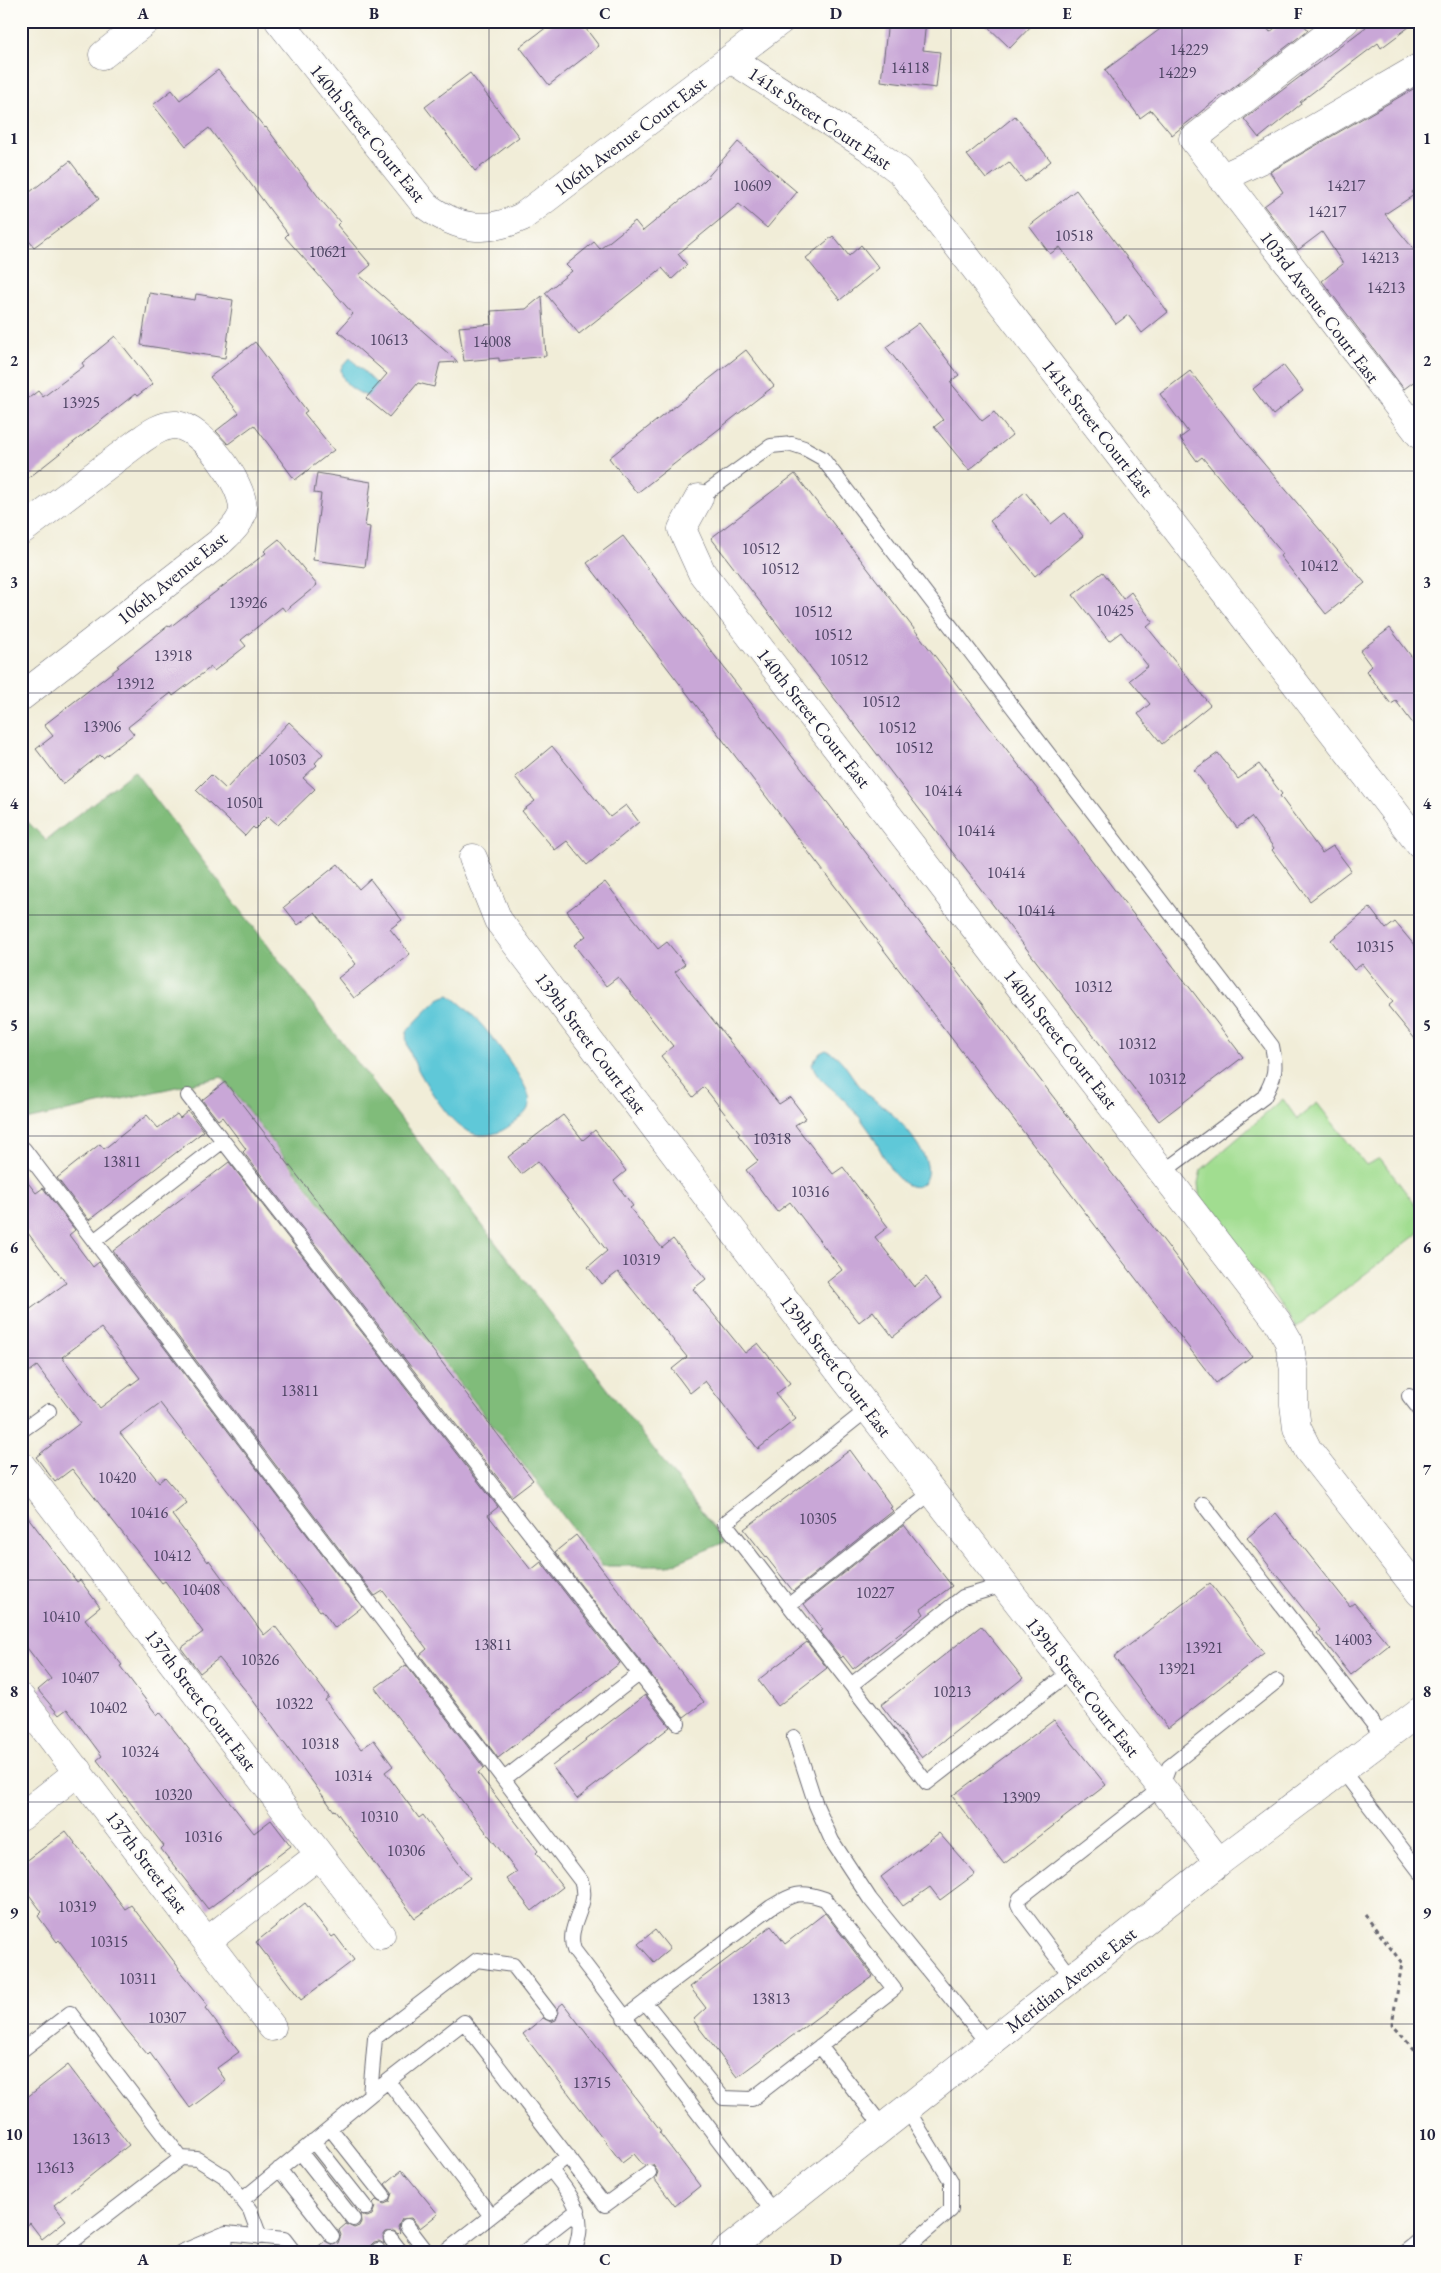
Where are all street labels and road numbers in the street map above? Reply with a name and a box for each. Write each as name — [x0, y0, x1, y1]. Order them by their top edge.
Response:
street label: 140th Street Court East — [304, 59, 432, 207]
street label: 141st Street Court East — [743, 61, 897, 175]
street label: 106th Avenue Court East — [549, 71, 711, 201]
street label: 103rd Avenue Court East — [1255, 226, 1385, 388]
street label: 141st Street Court East — [1037, 354, 1160, 502]
street label: 106th Avenue East — [112, 526, 232, 630]
street label: 140th Street Court East — [751, 643, 877, 793]
street label: 140th Street Court East — [998, 964, 1124, 1114]
street label: 139th Street Court East — [529, 967, 653, 1119]
street label: 139th Street Court East — [774, 1290, 898, 1442]
street label: 139th Street Court East — [1020, 1612, 1146, 1762]
street label: 137th Street Court East — [139, 1624, 263, 1776]
street label: 137th Street East — [100, 1806, 194, 1918]
street label: Meridian Avenue East — [1001, 1921, 1141, 2039]

